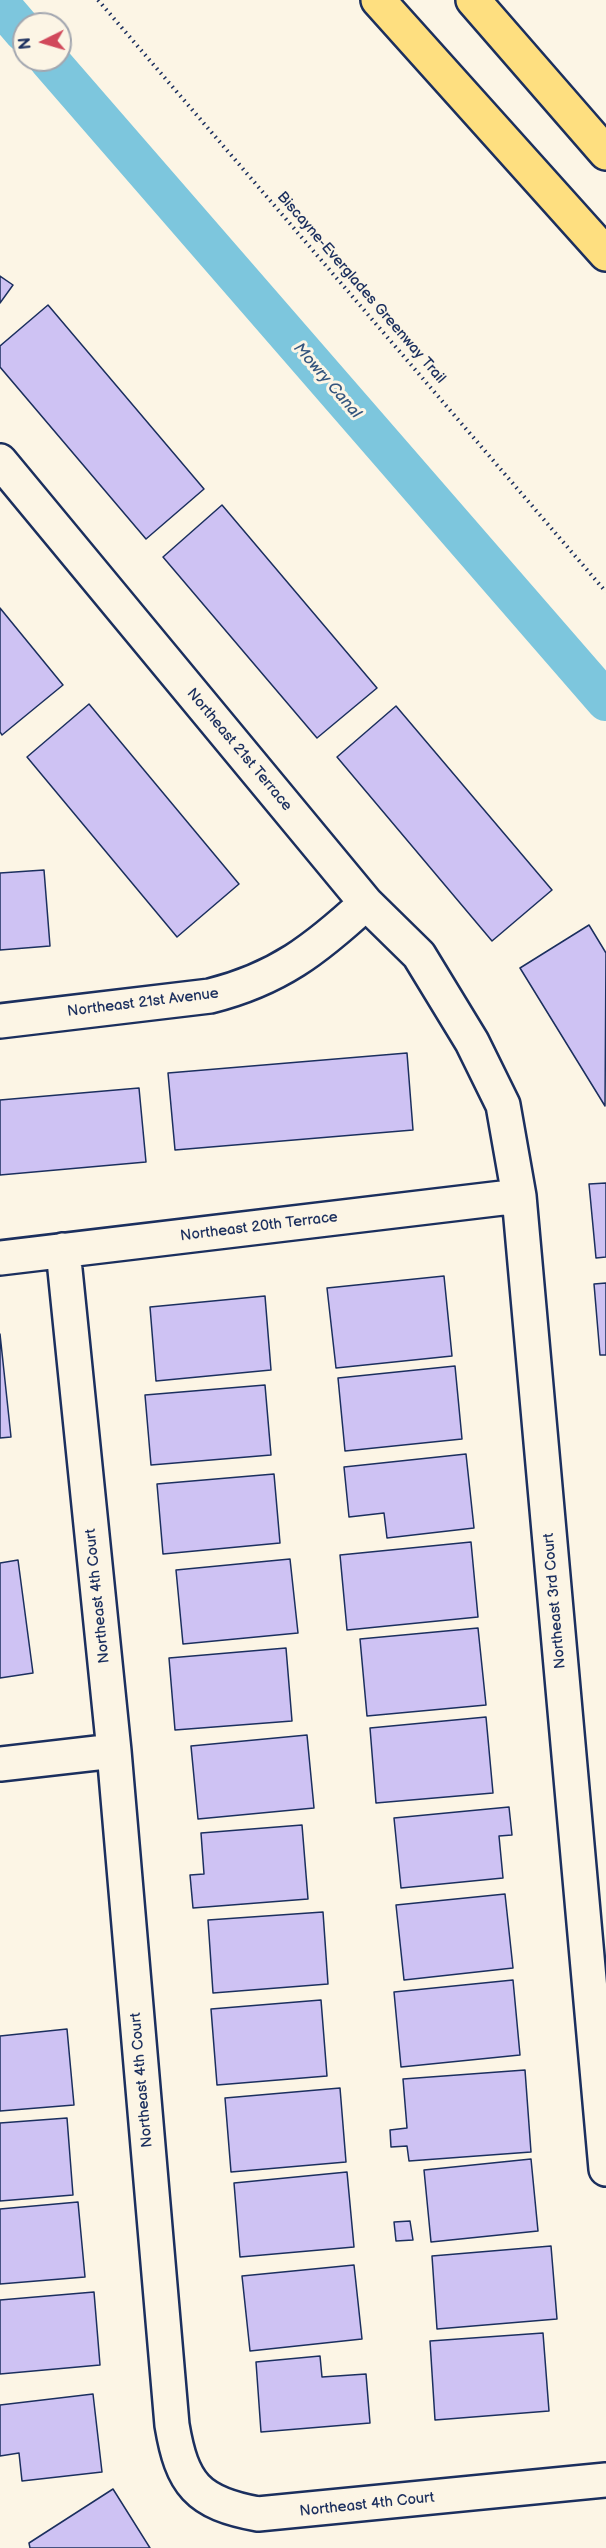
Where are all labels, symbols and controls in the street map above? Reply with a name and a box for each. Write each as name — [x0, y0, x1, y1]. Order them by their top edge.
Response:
north arrow — [12, 12, 72, 72]
text: N — [16, 37, 36, 50]
street label: Biscayne-Everglades Greenway Trail — [273, 188, 449, 388]
water label: Mowry Canal — [289, 339, 365, 423]
street label: Northeast 21st Terrace — [182, 685, 296, 815]
street label: Northeast 21st Avenue — [66, 985, 220, 1021]
street label: Northeast 20th Terrace — [179, 1208, 339, 1246]
street label: Northeast 4th Court — [82, 1528, 114, 1664]
street label: Northeast 3rd Court — [540, 1532, 570, 1670]
street label: Northeast 4th Court — [127, 2012, 157, 2148]
street label: Northeast 4th Court — [299, 2489, 435, 2521]

